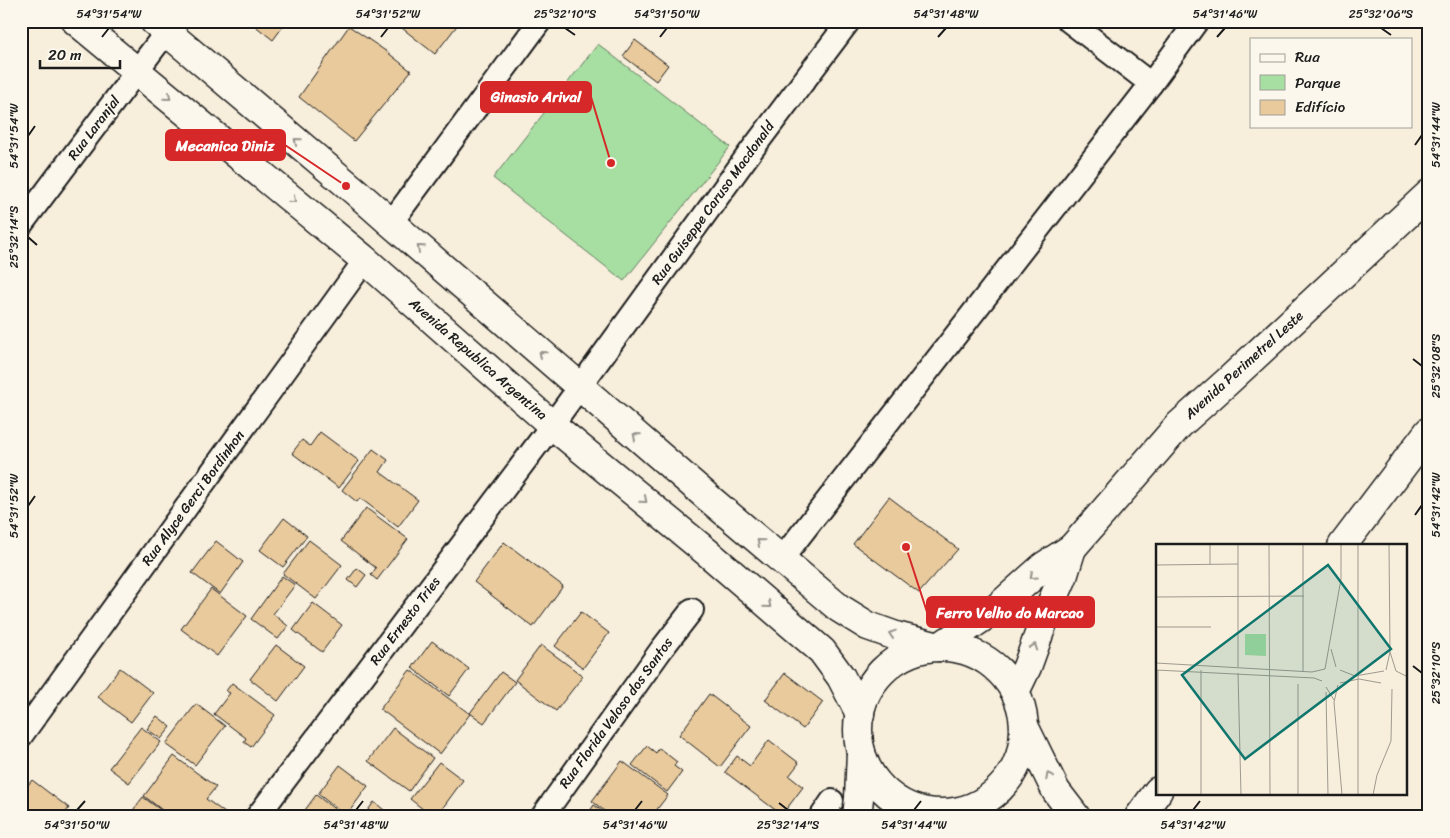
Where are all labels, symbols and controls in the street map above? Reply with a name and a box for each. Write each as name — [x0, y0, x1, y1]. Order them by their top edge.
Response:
text: 54°31'54"W — [76, 3, 142, 25]
text: 54°31'52"W — [356, 3, 421, 25]
text: 25°32'10"S — [534, 3, 597, 25]
text: 54°31'50"W — [634, 3, 700, 25]
text: 54°31'48"W — [913, 3, 979, 25]
text: 54°31'46"W — [1193, 3, 1258, 25]
text: 25°32'06"S — [1349, 3, 1414, 25]
scale bar — [40, 38, 120, 70]
legend — [1250, 38, 1412, 128]
text: 20 m — [48, 42, 82, 68]
text: Rua — [1295, 44, 1320, 70]
text: Parque — [1295, 70, 1340, 96]
callout: Ginasio Arival — [481, 82, 591, 112]
text: Ginasio Arival — [490, 84, 582, 110]
street label: Rua Laranjal — [61, 89, 127, 166]
one-way arrow — [162, 91, 171, 100]
text: Edifício — [1295, 94, 1346, 120]
text: 54°31'44"W — [1425, 102, 1447, 168]
text: 54°31'54"W — [3, 103, 25, 169]
street label: Rua Guiseppe Caruso Macdonald — [645, 114, 782, 290]
callout: Mecanica Diniz — [166, 130, 285, 160]
text: Mecanica Diniz — [175, 133, 275, 159]
one-way arrow — [294, 139, 303, 147]
one-way arrow — [287, 195, 296, 203]
text: 25°32'14"S — [3, 205, 25, 268]
one-way arrow — [416, 245, 425, 254]
street label: Avenida Republica Argentina — [402, 291, 553, 427]
street label: Avenida Perimetrel Leste — [1178, 304, 1310, 426]
text: 25°32'08"S — [1425, 333, 1447, 398]
one-way arrow — [539, 351, 548, 360]
street label: Rua Alyce Gerci Bordinhon — [135, 424, 251, 571]
one-way arrow — [633, 433, 642, 442]
text: 54°31'42"W — [1425, 472, 1447, 537]
text: 54°31'52"W — [3, 473, 25, 538]
one-way arrow — [638, 495, 647, 503]
one-way arrow — [756, 538, 765, 547]
inset map — [1156, 544, 1408, 796]
one-way arrow — [1029, 570, 1038, 579]
street label: Rua Ernesto Tries — [363, 571, 447, 671]
callout: Ferro Velho do Marcao — [927, 597, 1094, 627]
one-way arrow — [763, 599, 772, 608]
text: Ferro Velho do Marcao — [935, 600, 1084, 626]
one-way arrow — [888, 630, 896, 640]
street label: Rua Florida Veloso dos Santos — [552, 632, 680, 794]
text: 25°32'10"S — [1425, 641, 1447, 704]
one-way arrow — [1028, 643, 1038, 652]
one-way arrow — [1045, 773, 1055, 782]
text: 54°31'50"W — [44, 814, 110, 836]
text: 54°31'48"W — [323, 814, 389, 836]
text: 54°31'46"W — [603, 814, 668, 836]
text: 25°32'14"S — [757, 814, 820, 836]
text: 54°31'44"W — [881, 814, 947, 836]
text: 54°31'42"W — [1161, 814, 1226, 836]

